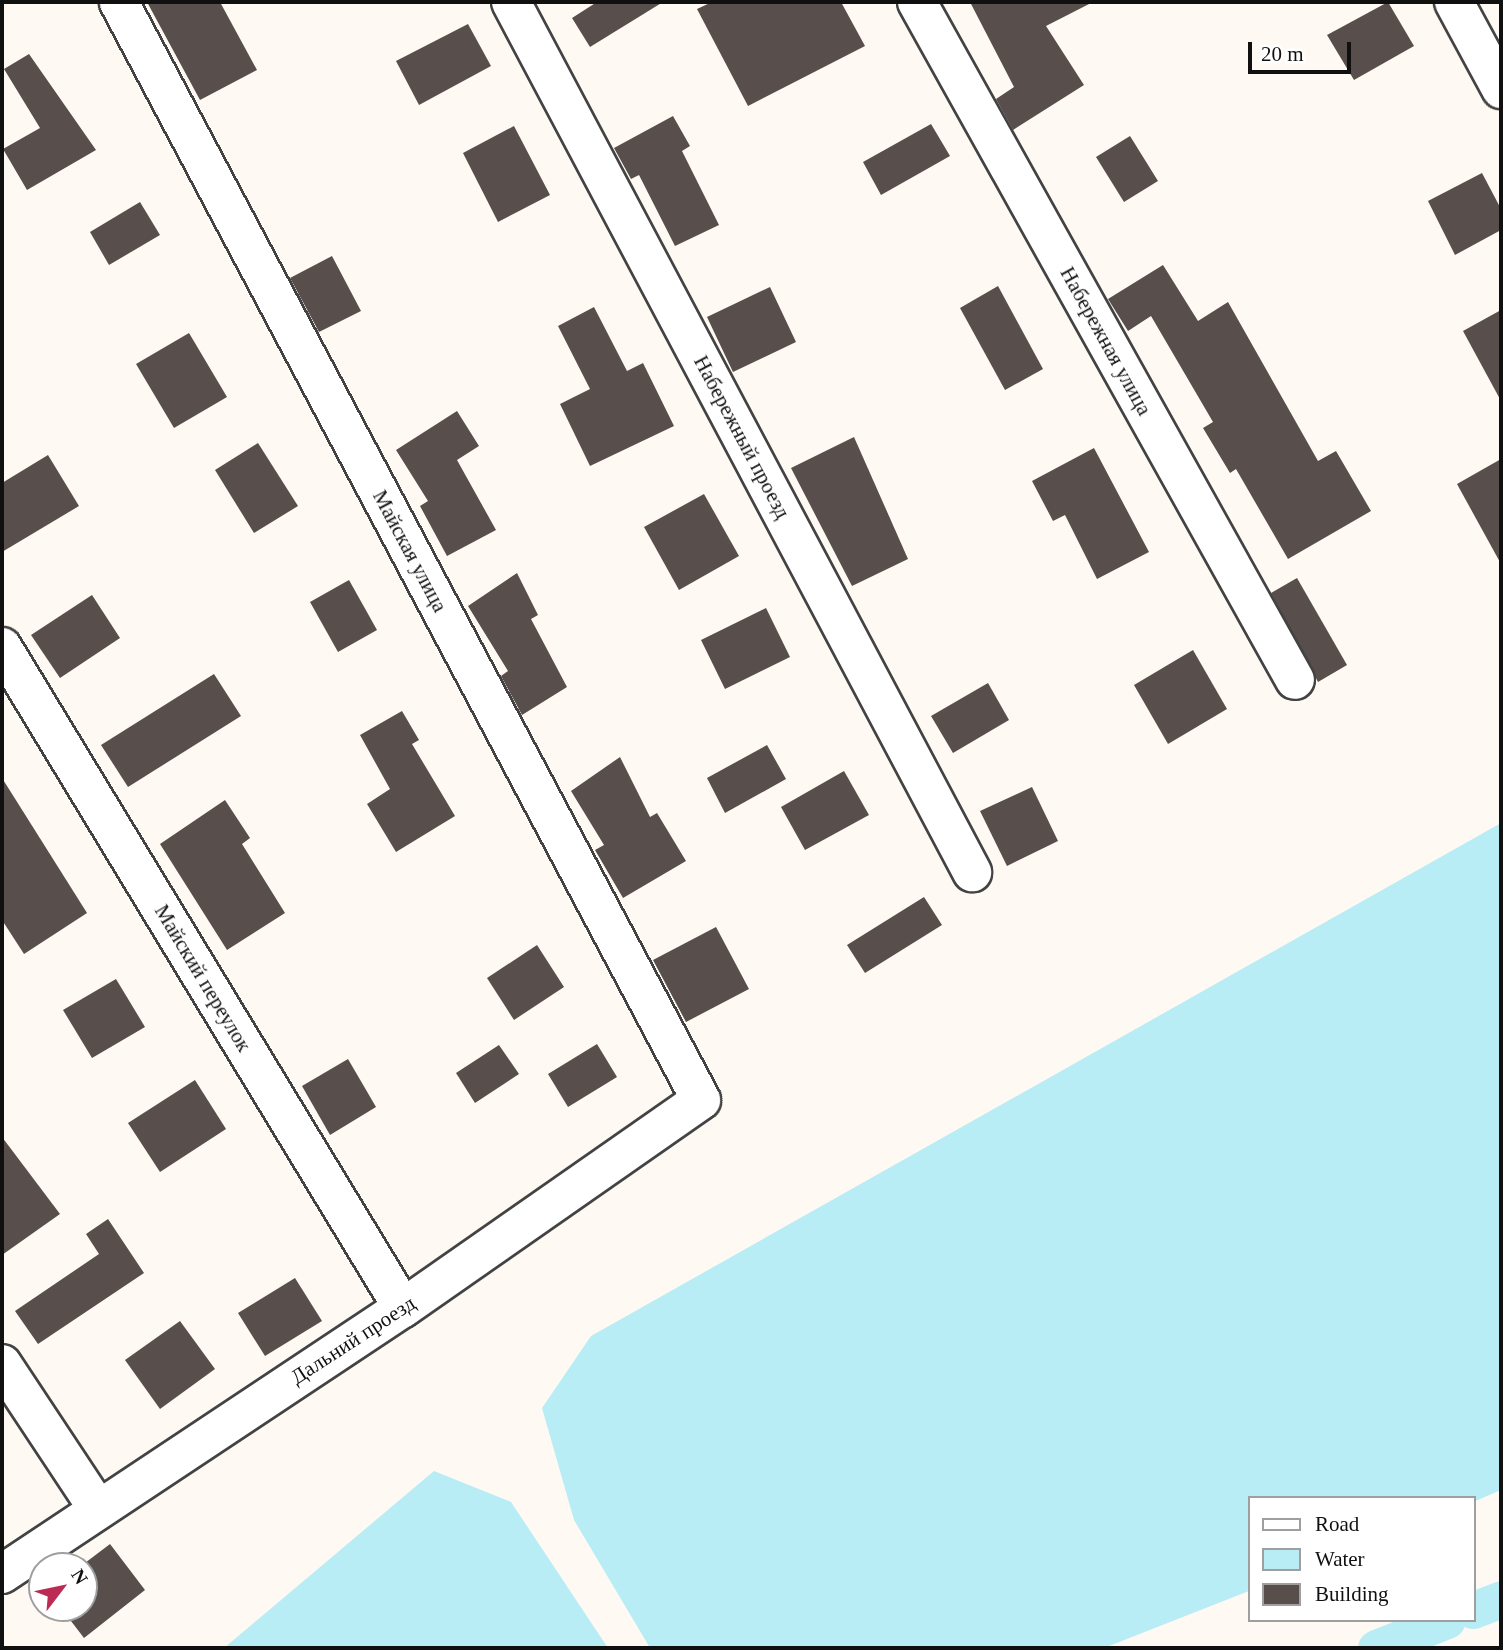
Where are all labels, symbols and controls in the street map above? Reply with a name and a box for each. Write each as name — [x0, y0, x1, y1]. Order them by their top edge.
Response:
scale bar — [1251, 28, 1354, 72]
text: 20 m — [1261, 42, 1304, 66]
street label: Набережная улица — [1055, 262, 1157, 420]
street label: Набережный проезд — [688, 351, 796, 523]
street label: Майская улица — [367, 486, 453, 616]
street label: Майский переулок — [149, 900, 257, 1056]
street label: Дальний проезд — [286, 1290, 420, 1390]
legend — [1248, 1496, 1475, 1622]
text: Road — [1315, 1512, 1359, 1536]
text: Water — [1315, 1547, 1365, 1571]
north arrow — [28, 1552, 98, 1622]
text: N — [67, 1565, 92, 1588]
text: Building — [1315, 1582, 1389, 1606]

